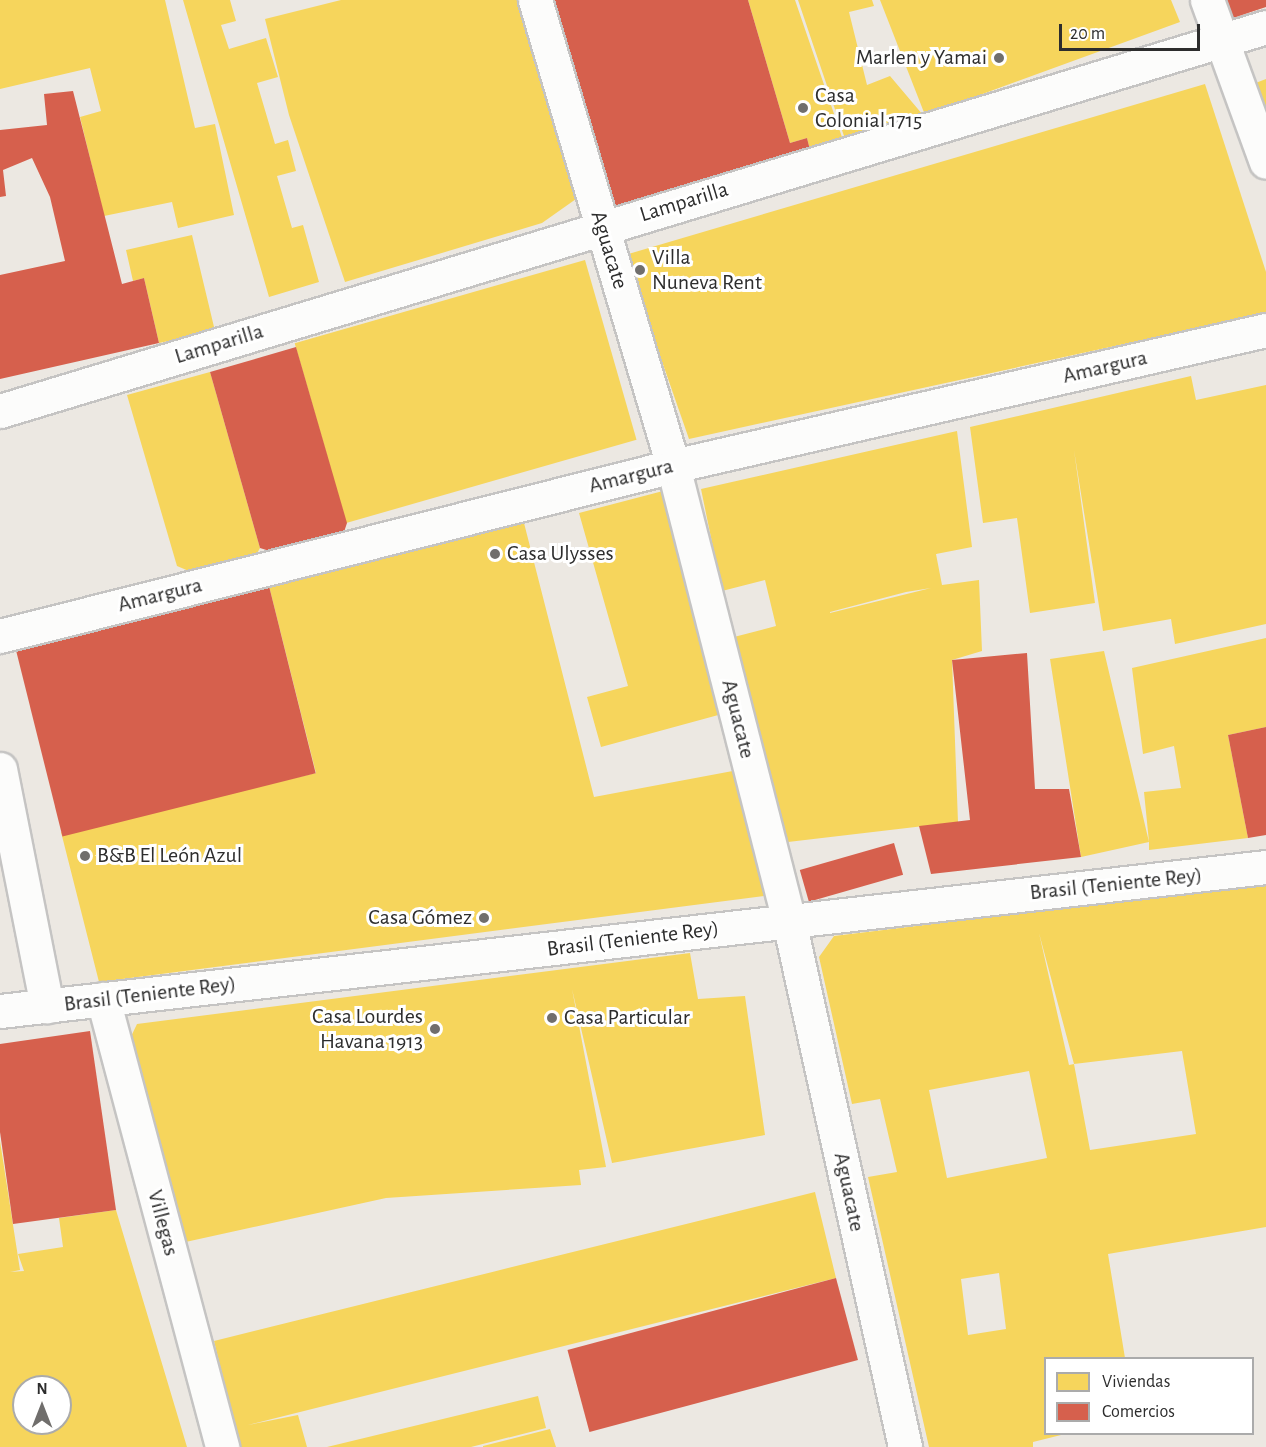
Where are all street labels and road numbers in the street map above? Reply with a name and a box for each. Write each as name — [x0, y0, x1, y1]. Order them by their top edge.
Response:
street label: Lamparilla — [636, 176, 732, 228]
street label: Aguacate — [585, 208, 633, 292]
street label: Lamparilla — [171, 318, 267, 370]
street label: Amargura — [1060, 344, 1150, 390]
street label: Amargura — [586, 453, 676, 499]
street label: Amargura — [115, 572, 205, 618]
street label: Aguacate — [716, 677, 760, 761]
street label: Brasil (Teniente Rey) — [1028, 862, 1204, 906]
street label: Brasil (Teniente Rey) — [545, 915, 721, 963]
street label: Brasil (Teniente Rey) — [62, 970, 238, 1018]
street label: Aguacate — [828, 1150, 870, 1234]
street label: Villegas — [142, 1187, 184, 1259]

